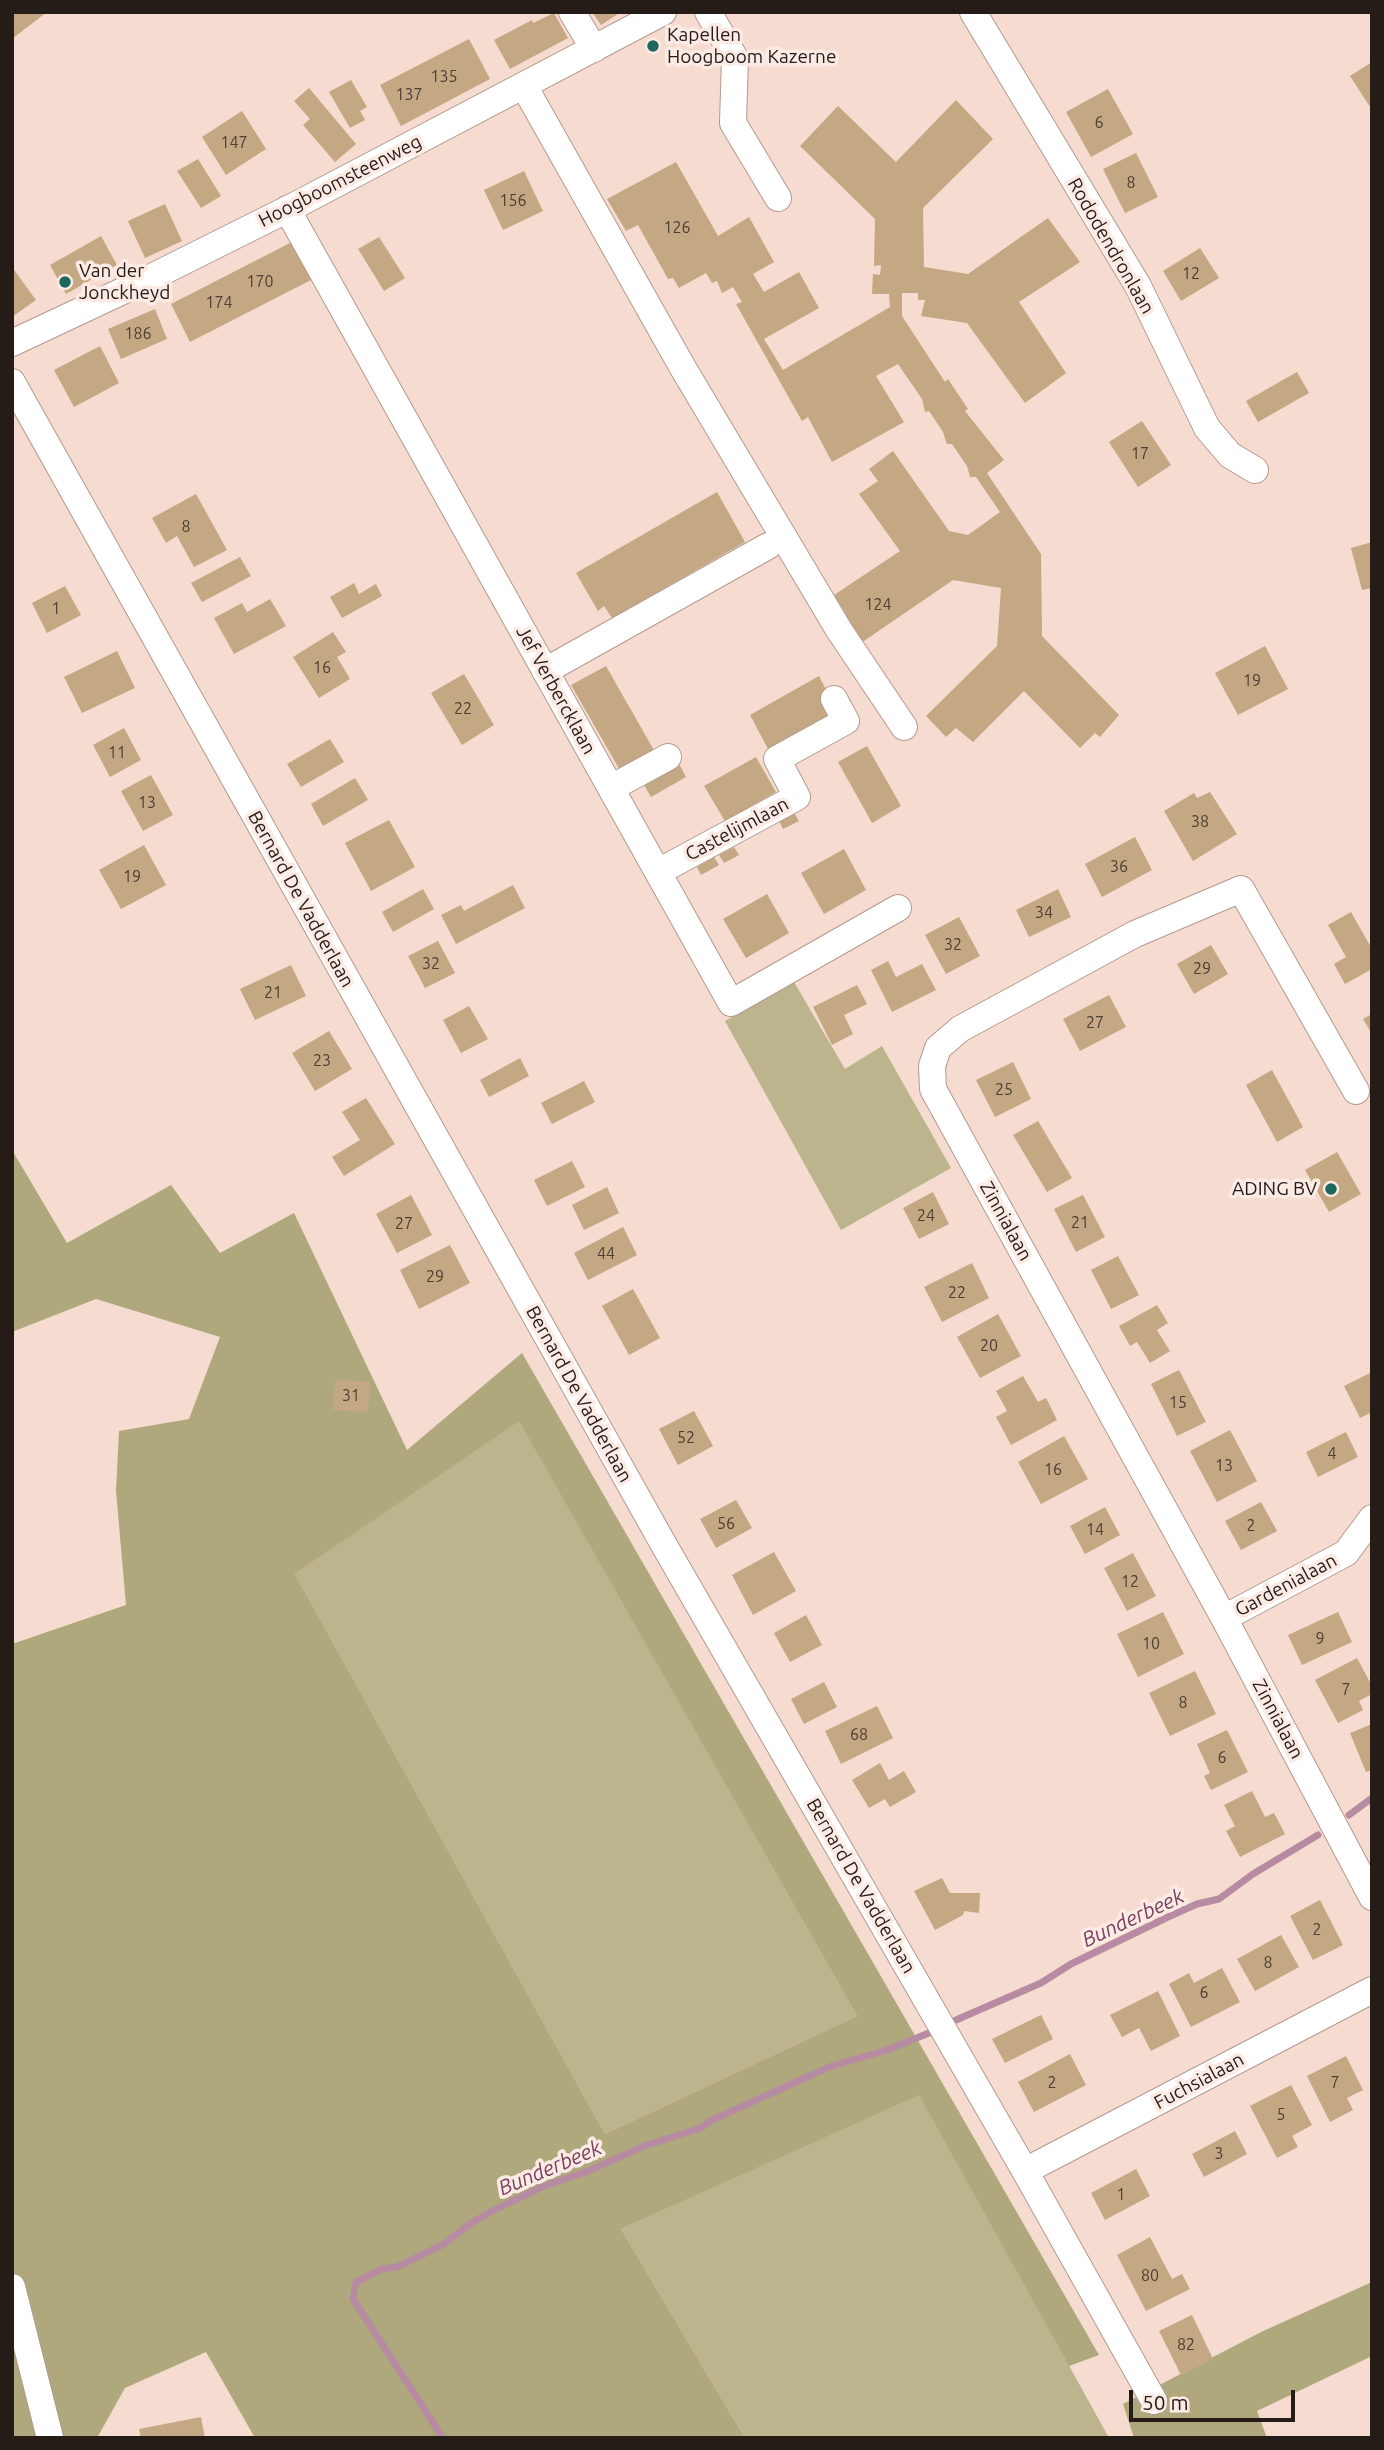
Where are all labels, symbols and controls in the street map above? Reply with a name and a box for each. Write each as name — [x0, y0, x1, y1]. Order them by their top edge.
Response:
place label: Kapellen Hoogboom Kazerne — [667, 24, 836, 68]
marker: Kapellen Hoogboom Kazerne — [645, 38, 661, 54]
house number: 135 — [430, 67, 458, 87]
house number: 137 — [395, 85, 423, 105]
house number: 6 — [1094, 113, 1104, 133]
street label: Hoogboomsteenweg — [255, 130, 425, 232]
house number: 147 — [220, 133, 248, 153]
house number: 8 — [1126, 173, 1136, 193]
street label: Rododendronlaan — [1063, 174, 1159, 318]
house number: 156 — [499, 191, 527, 211]
house number: 126 — [663, 218, 691, 238]
place label: Van der Jonckheyd — [79, 260, 170, 304]
house number: 12 — [1182, 264, 1200, 284]
house number: 170 — [246, 272, 274, 292]
marker: Van der Jonckheyd — [57, 274, 73, 290]
house number: 174 — [205, 293, 233, 313]
house number: 186 — [124, 324, 152, 344]
house number: 17 — [1131, 444, 1149, 464]
house number: 8 — [181, 517, 191, 537]
house number: 124 — [864, 595, 892, 615]
house number: 1 — [51, 599, 61, 619]
street label: Jef Verbercklaan — [511, 622, 601, 758]
house number: 16 — [313, 658, 331, 678]
house number: 19 — [1243, 671, 1261, 691]
house number: 22 — [454, 699, 472, 719]
house number: 11 — [108, 743, 126, 763]
street label: Castelijmlaan — [681, 792, 793, 866]
house number: 13 — [138, 793, 156, 813]
street label: Bernard De Vadderlaan — [243, 807, 359, 991]
house number: 38 — [1191, 812, 1209, 832]
house number: 36 — [1110, 857, 1128, 877]
house number: 19 — [123, 867, 141, 887]
house number: 34 — [1035, 903, 1053, 923]
house number: 32 — [944, 935, 962, 955]
house number: 32 — [422, 954, 440, 974]
house number: 29 — [1193, 959, 1211, 979]
house number: 21 — [264, 983, 282, 1003]
house number: 27 — [1086, 1013, 1104, 1033]
house number: 23 — [313, 1051, 331, 1071]
house number: 25 — [995, 1080, 1013, 1100]
street label: Zinnialaan — [975, 1177, 1037, 1265]
place label: ADING BV — [1232, 1178, 1317, 1200]
marker: ADING BV — [1323, 1181, 1339, 1197]
house number: 24 — [917, 1206, 935, 1226]
house number: 21 — [1071, 1213, 1089, 1233]
house number: 27 — [395, 1214, 413, 1234]
house number: 44 — [597, 1244, 615, 1264]
house number: 29 — [426, 1267, 444, 1287]
house number: 22 — [948, 1283, 966, 1303]
street label: Bernard De Vadderlaan — [521, 1302, 637, 1486]
house number: 20 — [980, 1336, 998, 1356]
house number: 31 — [342, 1386, 360, 1406]
house number: 15 — [1169, 1393, 1187, 1413]
house number: 52 — [677, 1428, 695, 1448]
house number: 4 — [1327, 1444, 1337, 1464]
house number: 13 — [1215, 1456, 1233, 1476]
house number: 16 — [1044, 1460, 1062, 1480]
house number: 56 — [717, 1514, 735, 1534]
house number: 2 — [1246, 1516, 1256, 1536]
house number: 14 — [1086, 1520, 1104, 1540]
street label: Gardenialaan — [1231, 1549, 1341, 1621]
house number: 12 — [1121, 1572, 1139, 1592]
house number: 9 — [1315, 1629, 1325, 1649]
house number: 10 — [1142, 1634, 1160, 1654]
street label: Zinnialaan — [1248, 1675, 1308, 1763]
house number: 7 — [1341, 1680, 1351, 1700]
house number: 8 — [1178, 1693, 1188, 1713]
house number: 68 — [850, 1725, 868, 1745]
house number: 6 — [1217, 1748, 1227, 1768]
street label: Bernard De Vadderlaan — [802, 1795, 920, 1977]
water label: Bunderbeek — [1078, 1883, 1188, 1953]
house number: 2 — [1312, 1920, 1322, 1940]
house number: 8 — [1263, 1953, 1273, 1973]
house number: 6 — [1199, 1983, 1209, 2003]
street label: Fuchsialaan — [1150, 2048, 1248, 2114]
house number: 2 — [1047, 2073, 1057, 2093]
house number: 7 — [1330, 2073, 1340, 2093]
house number: 5 — [1276, 2105, 1286, 2125]
water label: Bunderbeek — [495, 2135, 605, 2201]
house number: 3 — [1214, 2144, 1224, 2164]
house number: 1 — [1116, 2185, 1126, 2205]
house number: 80 — [1141, 2266, 1159, 2286]
house number: 82 — [1177, 2335, 1195, 2355]
scale bar — [1132, 2376, 1298, 2420]
text: 50 m — [1142, 2390, 1189, 2414]

